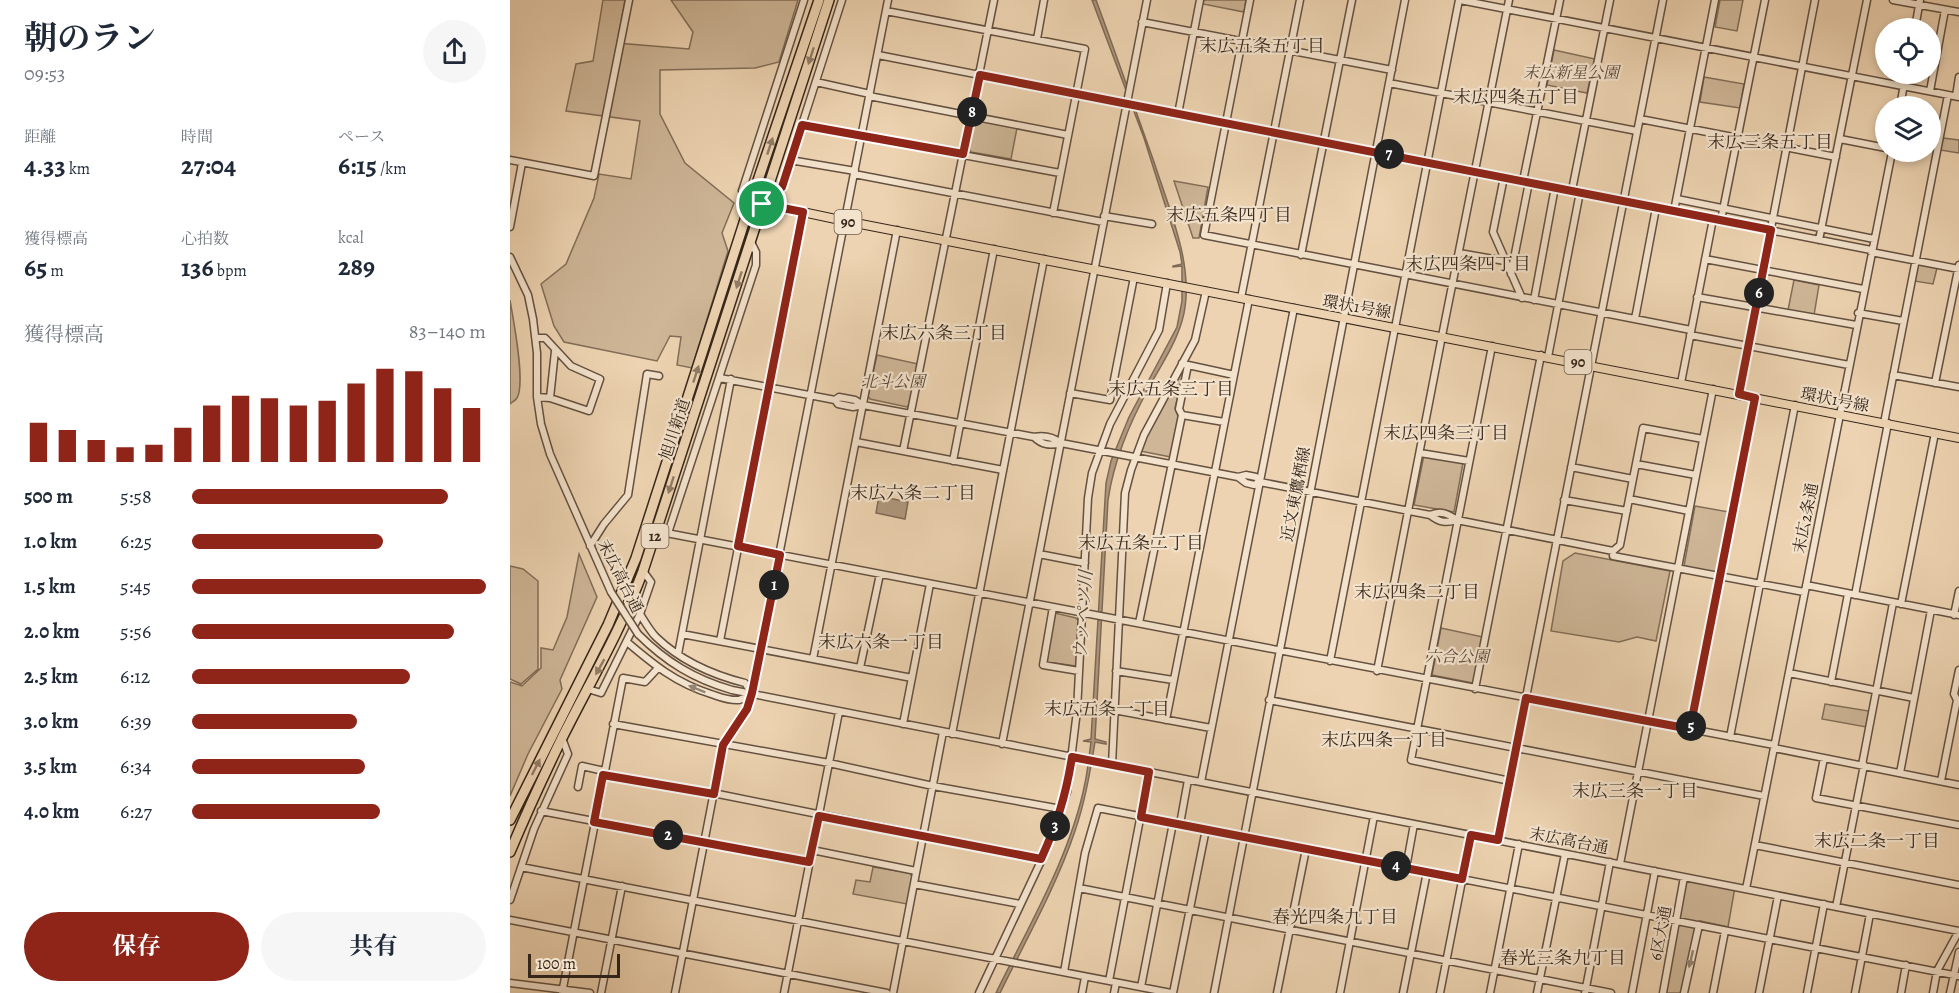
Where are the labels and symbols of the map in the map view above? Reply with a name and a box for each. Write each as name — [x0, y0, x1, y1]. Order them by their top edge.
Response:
district label: 末広五条五丁目 — [1199, 34, 1325, 58]
one-way arrow — [806, 47, 816, 65]
park label: 末広新星公園 — [1523, 62, 1622, 84]
district label: 末広四条五丁目 — [1453, 85, 1579, 109]
pin: 8 — [957, 97, 987, 127]
district label: 末広三条五丁目 — [1707, 130, 1833, 154]
one-way arrow — [766, 137, 775, 155]
pin: 7 — [1374, 139, 1404, 169]
pin — [736, 178, 787, 229]
district label: 末広五条四丁目 — [1166, 203, 1292, 227]
road number: 90 — [834, 210, 862, 234]
district label: 末広四条四丁目 — [1405, 252, 1531, 276]
one-way arrow — [734, 271, 743, 289]
pin: 6 — [1744, 278, 1774, 308]
street label: 環状1号線 — [1321, 290, 1393, 324]
district label: 末広六条三丁目 — [881, 321, 1007, 345]
road number: 90 — [1564, 350, 1592, 374]
one-way arrow — [692, 365, 701, 383]
park label: 北斗公園 — [861, 371, 928, 393]
district label: 末広五条三丁目 — [1108, 377, 1234, 401]
street label: 環状1号線 — [1799, 383, 1871, 417]
street label: 旭川新道 — [655, 395, 695, 463]
district label: 末広四条三丁目 — [1383, 421, 1509, 445]
street label: 近文東鷹栖線 — [1276, 445, 1316, 543]
one-way arrow — [666, 476, 676, 494]
district label: 末広六条二丁目 — [850, 481, 976, 505]
street label: 末広2条通 — [1788, 481, 1824, 555]
road number: 12 — [642, 524, 668, 548]
district label: 末広五条二丁目 — [1078, 531, 1204, 555]
street label: 末広高台通 — [592, 536, 648, 617]
water label: ウッペツ川 — [1068, 567, 1098, 661]
pin: 1 — [759, 570, 789, 600]
district label: 末広四条二丁目 — [1354, 580, 1480, 604]
district label: 末広六条一丁目 — [818, 630, 944, 654]
park label: 六合公園 — [1425, 646, 1492, 668]
one-way arrow — [595, 658, 605, 675]
one-way arrow — [688, 684, 706, 693]
district label: 末広五条一丁目 — [1044, 697, 1170, 721]
pin: 5 — [1676, 711, 1706, 741]
district label: 末広四条一丁目 — [1321, 728, 1447, 752]
one-way arrow — [530, 758, 540, 776]
district label: 末広三条一丁目 — [1572, 779, 1698, 803]
pin: 3 — [1040, 811, 1070, 841]
pin: 2 — [653, 820, 683, 850]
street label: 末広高台通 — [1527, 823, 1610, 859]
district label: 末広二条一丁目 — [1814, 829, 1940, 853]
pin: 4 — [1381, 851, 1411, 881]
street label: 6区大通 — [1645, 904, 1677, 962]
district label: 春光四条九丁目 — [1272, 905, 1398, 929]
district label: 春光三条九丁目 — [1500, 946, 1626, 970]
one-way arrow — [1686, 950, 1696, 968]
scale bar — [528, 951, 620, 978]

